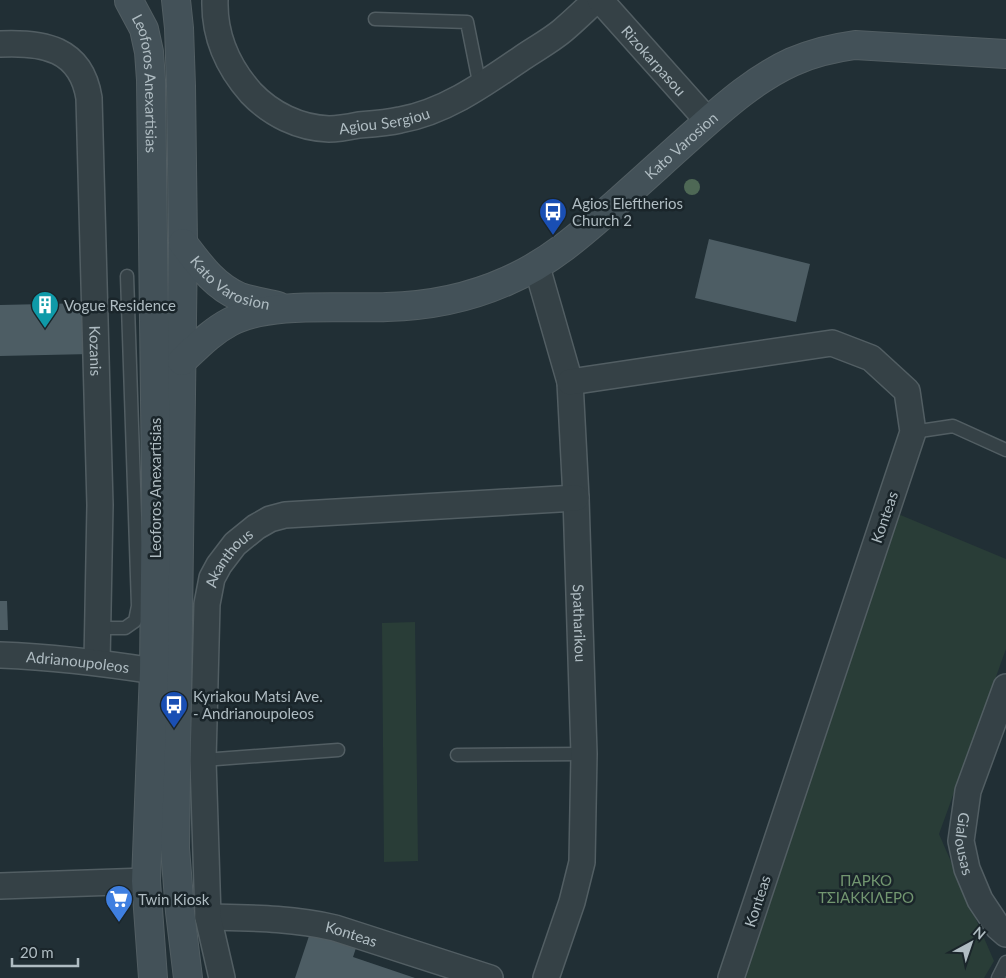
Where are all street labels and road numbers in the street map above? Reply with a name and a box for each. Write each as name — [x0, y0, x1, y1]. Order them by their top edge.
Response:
street label: Leoforos Anexartisias — [128, 11, 161, 153]
street label: Rizokarpasou — [618, 22, 690, 99]
street label: Agiou Sergiou — [338, 104, 432, 137]
street label: Kato Varosion — [641, 108, 721, 183]
street label: Kato Varosion — [187, 252, 271, 313]
street label: Kozanis — [86, 325, 106, 376]
street label: Leoforos Anexartisias — [146, 418, 164, 558]
street label: Konteas — [867, 489, 901, 545]
street label: Akanthous — [201, 524, 256, 589]
street label: Spatharikou — [570, 584, 590, 662]
street label: Adrianoupoleos — [26, 647, 130, 676]
street label: Gialousas — [952, 811, 977, 878]
street label: Konteas — [740, 873, 774, 929]
street label: Konteas — [324, 917, 380, 950]

